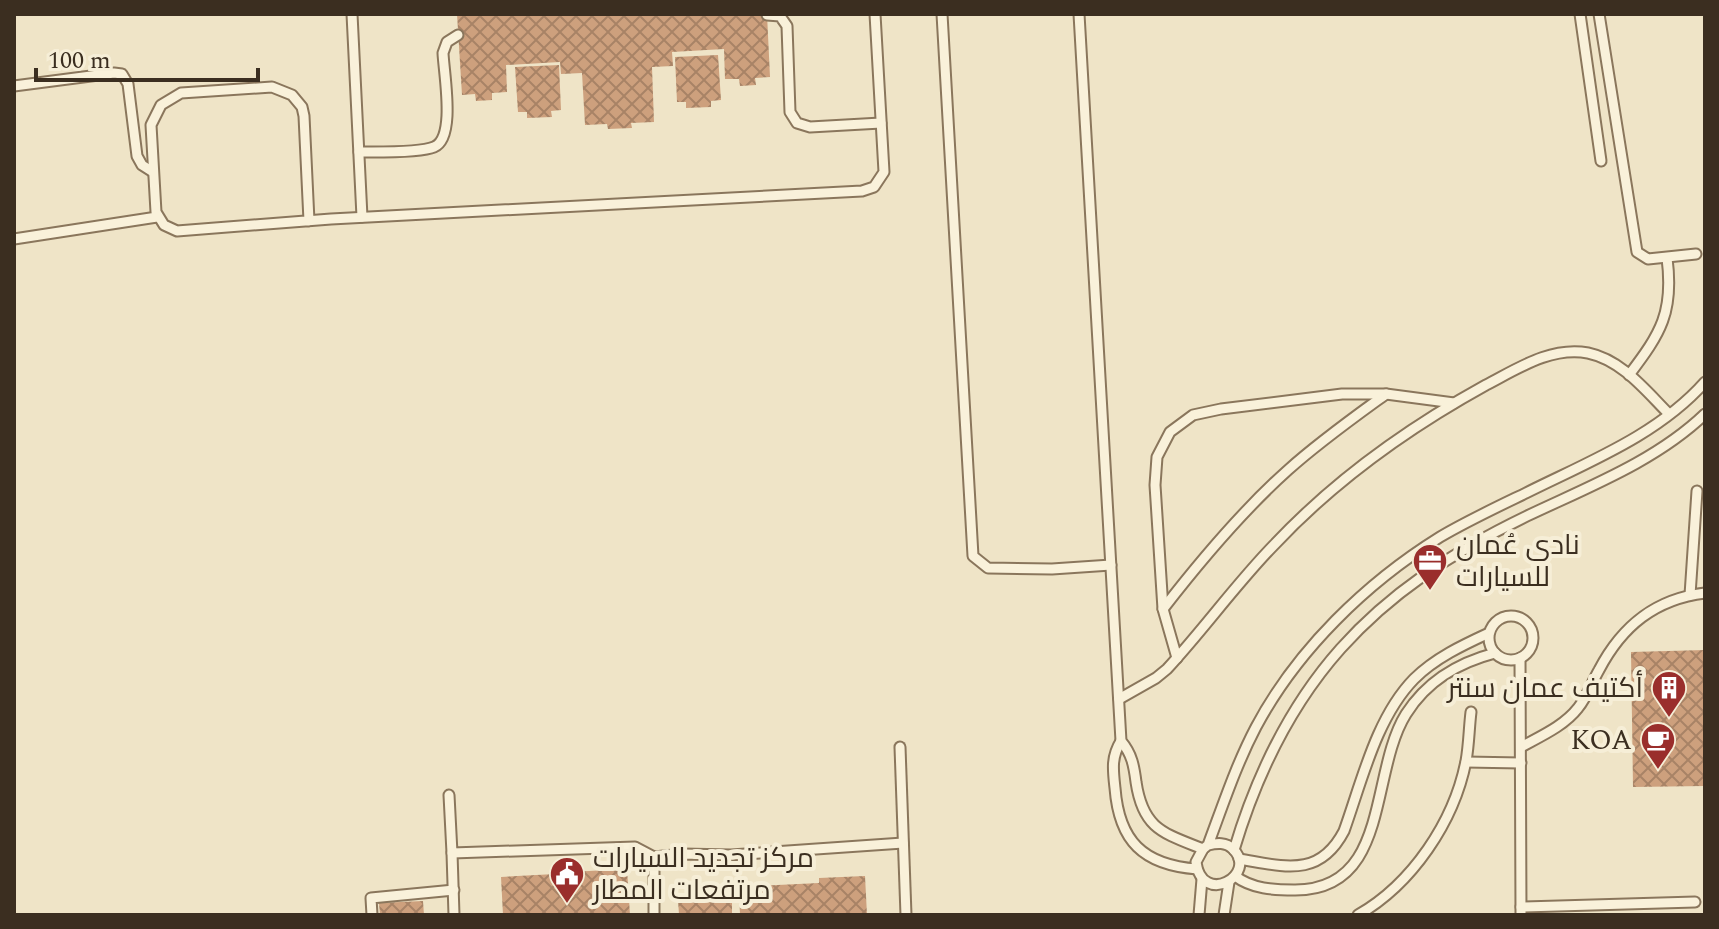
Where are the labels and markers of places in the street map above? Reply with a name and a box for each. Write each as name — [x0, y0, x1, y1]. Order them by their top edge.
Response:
place label: نادي عُمان للسيارات — [1456, 524, 1580, 599]
office icon: نادي عُمان للسيارات — [1411, 542, 1449, 592]
place label: أكتيف عمان سنتر — [1446, 667, 1643, 710]
building icon: أكتيف عمان سنتر — [1650, 669, 1688, 719]
place label: KOA — [1570, 719, 1632, 762]
cafe icon: KOA — [1639, 721, 1677, 771]
place label: مركز تجديد السيارات مرتفعات المطار — [591, 837, 814, 912]
public building icon: مركز تجديد السيارات مرتفعات المطار — [548, 855, 586, 905]

